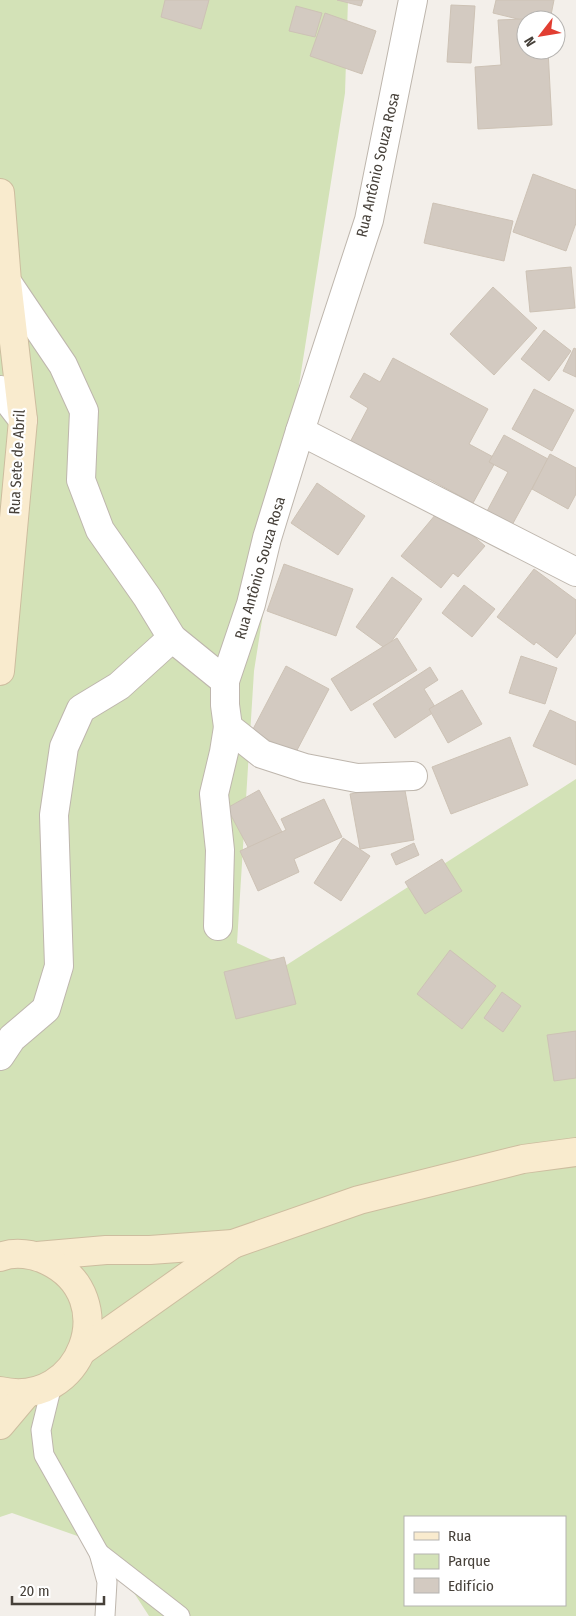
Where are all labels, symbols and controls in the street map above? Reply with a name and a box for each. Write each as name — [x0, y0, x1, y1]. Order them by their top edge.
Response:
north arrow — [516, 10, 566, 60]
text: N — [521, 33, 540, 49]
street label: Rua Antônio Souza Rosa — [353, 91, 403, 239]
street label: Rua Sete de Abril — [5, 409, 29, 515]
street label: Rua Antônio Souza Rosa — [231, 495, 289, 641]
legend — [404, 1516, 566, 1606]
text: Rua — [448, 1527, 471, 1545]
text: Parque — [448, 1552, 491, 1570]
scale bar — [12, 1574, 105, 1606]
text: Edifício — [448, 1577, 494, 1595]
text: 20 m — [20, 1582, 50, 1600]

